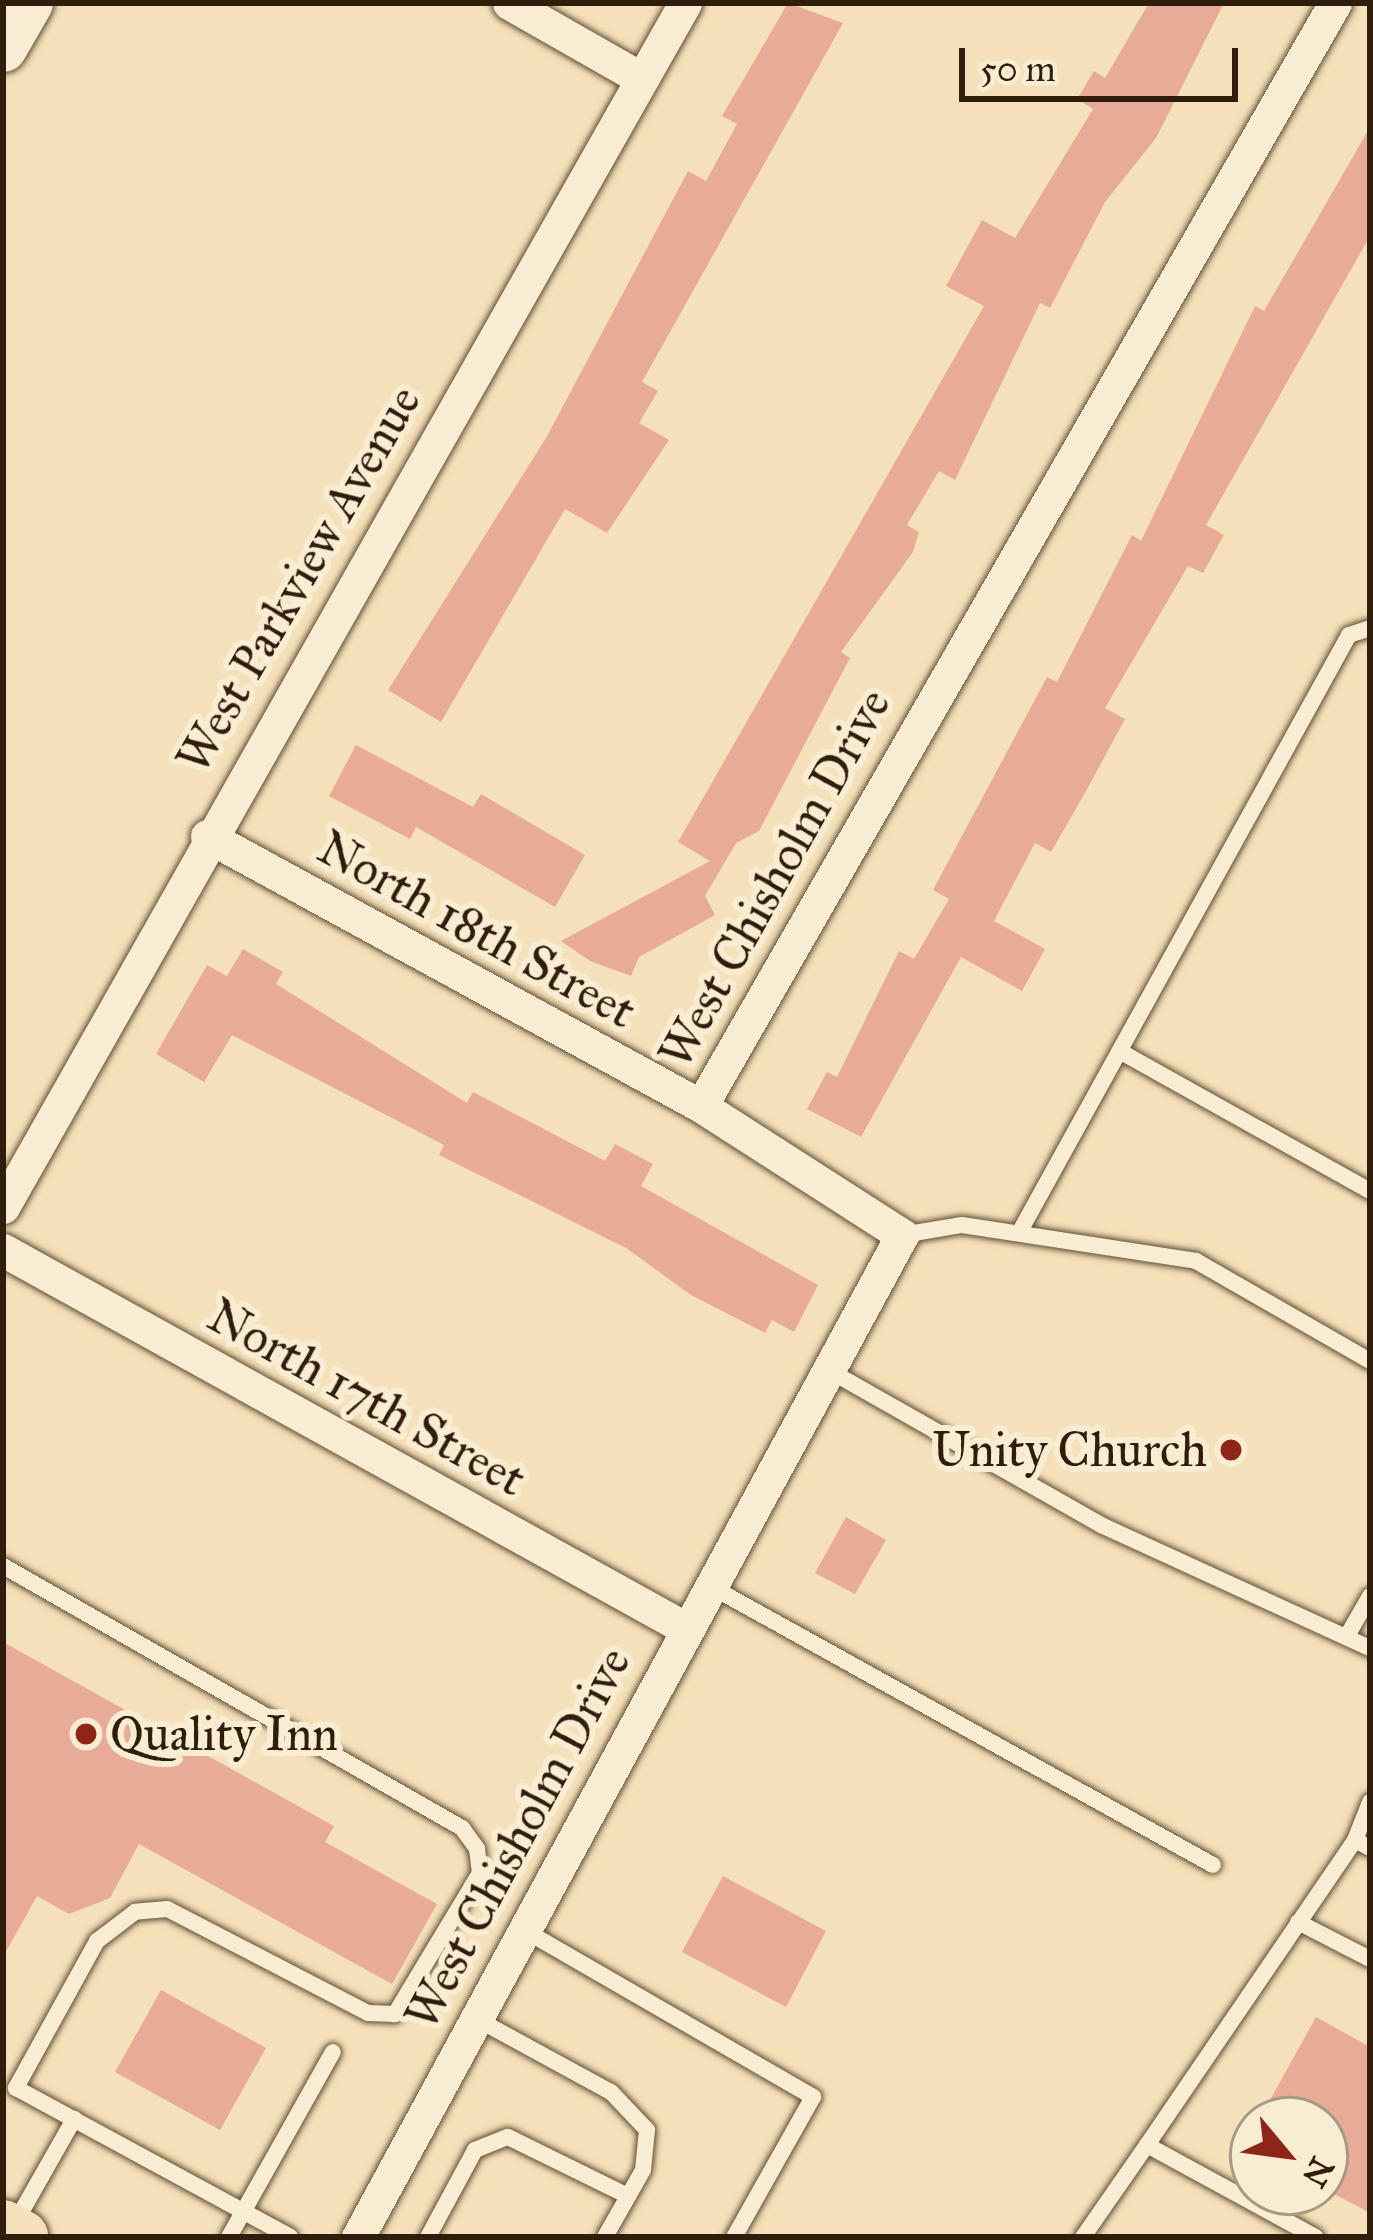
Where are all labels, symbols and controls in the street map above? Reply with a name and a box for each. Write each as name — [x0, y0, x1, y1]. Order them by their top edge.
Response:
scale bar — [965, 24, 1244, 98]
text: 50 m — [980, 47, 1056, 91]
street label: West Parkview Avenue — [164, 375, 432, 783]
street label: West Chisholm Drive — [646, 679, 902, 1077]
street label: North 18th Street — [308, 818, 646, 1040]
street label: North 17th Street — [198, 1286, 536, 1508]
place label: Unity Church — [932, 1421, 1207, 1479]
marker: Unity Church — [1218, 1437, 1244, 1463]
street label: West Chisholm Drive — [392, 1637, 642, 2039]
place label: Quality Inn — [110, 1705, 338, 1763]
marker: Quality Inn — [73, 1721, 99, 1747]
north arrow — [1229, 2096, 1349, 2216]
text: N — [1294, 2150, 1342, 2194]

